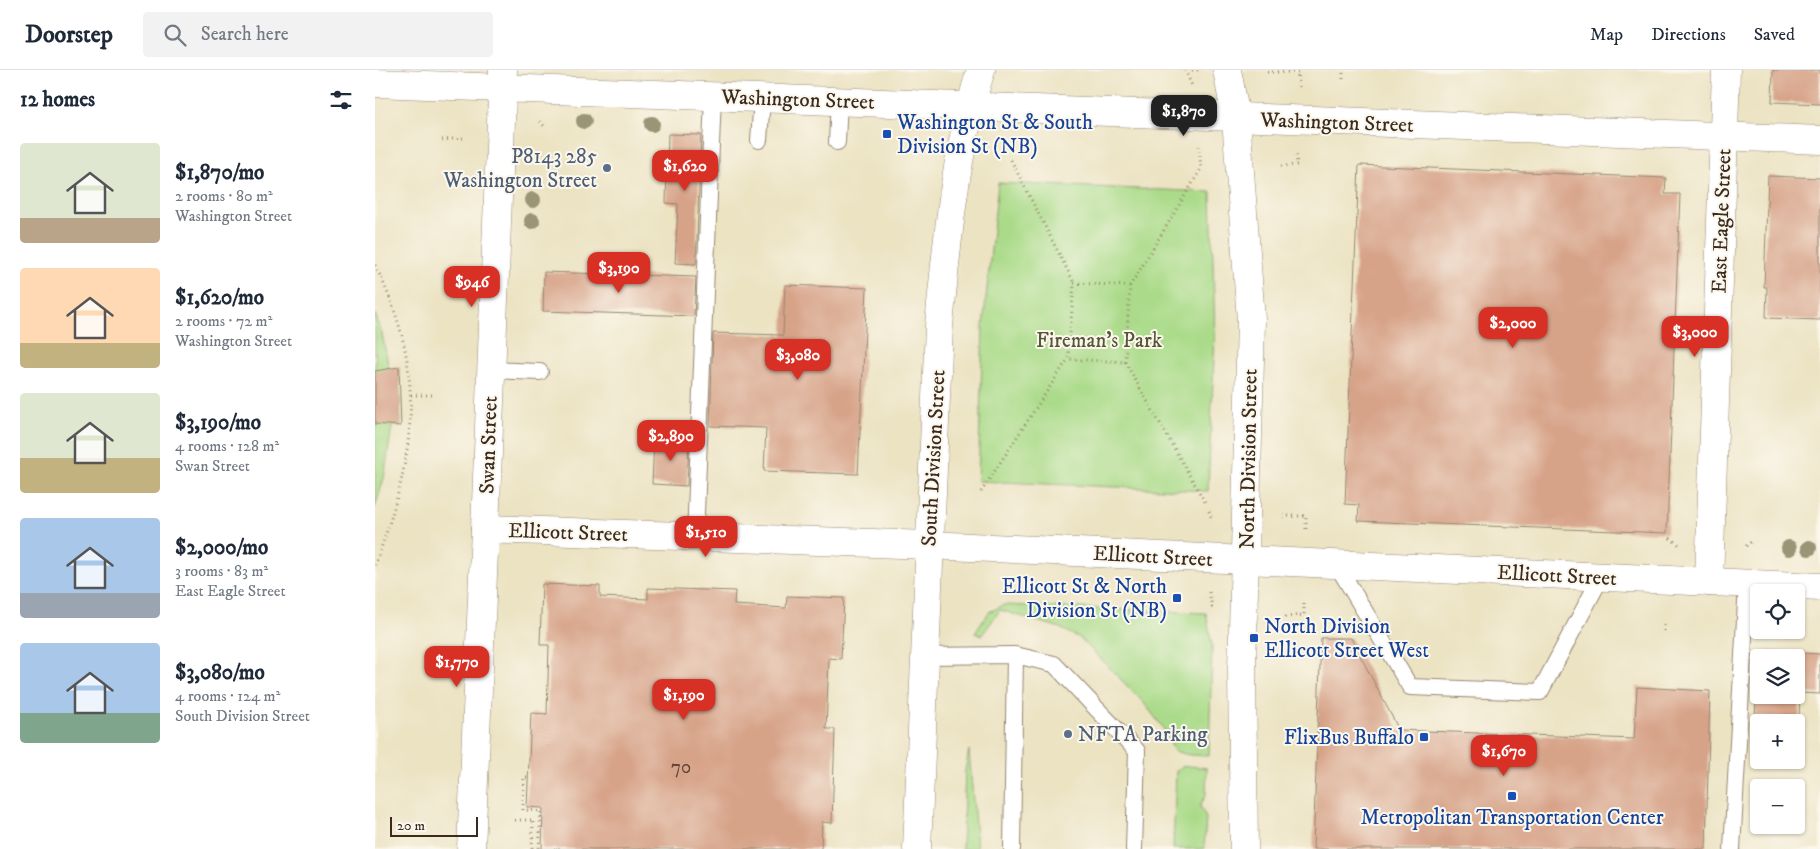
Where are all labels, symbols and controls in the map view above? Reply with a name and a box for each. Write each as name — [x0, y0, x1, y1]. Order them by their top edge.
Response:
search box — [143, 12, 493, 57]
text: Doorstep — [25, 20, 113, 50]
icon: search — [161, 21, 189, 49]
text: Search here — [201, 23, 289, 46]
text: Map — [1590, 24, 1623, 46]
text: Directions — [1651, 24, 1726, 46]
text: Saved — [1754, 24, 1795, 46]
street label: Washington Street — [720, 84, 875, 116]
icon: filters — [327, 86, 355, 114]
text: 12 homes — [20, 87, 95, 113]
pin: $1,870 — [1143, 94, 1225, 137]
text: $1,870 — [1162, 101, 1206, 121]
street label: Washington Street — [1259, 107, 1414, 139]
place label: Washington St & South Division St (NB) — [896, 110, 1093, 160]
marker: Washington St & South Division St (NB) — [881, 128, 893, 140]
place label: P8143 285 Washington Street — [442, 144, 597, 194]
street label: East Eagle Street — [1706, 148, 1738, 294]
pin: $1,620 — [644, 150, 726, 192]
text: $1,620 — [663, 156, 707, 176]
text: $1,870/mo — [175, 160, 264, 186]
marker: P8143 285 Washington Street — [601, 162, 613, 174]
icon: home — [60, 163, 120, 223]
text: 2 rooms · 80 m² — [175, 186, 273, 206]
text: Washington Street — [175, 206, 292, 226]
pin: $3,190 — [578, 252, 660, 294]
text: $3,190 — [598, 258, 640, 278]
pin: $946 — [442, 266, 502, 308]
text: $946 — [455, 272, 489, 292]
text: $1,620/mo — [175, 285, 264, 311]
icon: home — [60, 288, 120, 348]
pin: $2,000 — [1472, 306, 1554, 349]
text: 2 rooms · 72 m² — [175, 311, 272, 331]
text: $2,000 — [1490, 313, 1536, 333]
pin: $3,000 — [1654, 316, 1736, 358]
text: $3,000 — [1673, 322, 1717, 342]
park label: Fireman's Park — [1036, 328, 1163, 354]
text: Washington Street — [175, 331, 292, 351]
pin: $3,080 — [757, 338, 839, 381]
text: $3,080 — [776, 345, 820, 365]
street label: North Division Street — [1234, 368, 1264, 549]
street label: South Division Street — [916, 369, 952, 547]
street label: Swan Street — [474, 395, 504, 495]
text: $3,190/mo — [175, 410, 261, 436]
icon: home — [60, 413, 120, 473]
pin: $2,890 — [630, 420, 712, 462]
text: $2,890 — [648, 426, 694, 446]
text: 4 rooms · 128 m² — [175, 436, 279, 456]
text: Swan Street — [175, 456, 250, 476]
pin: $1,510 — [665, 516, 747, 558]
street label: Ellicott Street — [508, 518, 629, 548]
text: $1,510 — [685, 522, 727, 542]
text: $2,000/mo — [175, 535, 268, 561]
icon: home — [60, 538, 120, 598]
street label: Ellicott Street — [1092, 541, 1214, 573]
street label: Ellicott Street — [1496, 560, 1618, 592]
text: 3 rooms · 83 m² — [175, 561, 268, 581]
place label: Ellicott St & North Division St (NB) — [1001, 574, 1167, 624]
text: East Eagle Street — [175, 581, 286, 601]
map controls — [1750, 584, 1805, 834]
button: locate — [1750, 584, 1805, 639]
marker: Ellicott St & North Division St (NB) — [1171, 592, 1183, 604]
place label: North Division Ellicott Street West — [1264, 614, 1429, 664]
marker: North Division Ellicott Street West — [1248, 632, 1260, 644]
pin: $1,770 — [416, 646, 498, 688]
button: layers — [1750, 649, 1805, 704]
text: $1,770 — [435, 652, 479, 672]
text: $3,080/mo — [175, 660, 265, 686]
icon: home — [60, 663, 120, 723]
pin: $1,190 — [643, 678, 725, 721]
text: $1,190 — [663, 685, 705, 705]
text: 4 rooms · 124 m² — [175, 686, 280, 706]
text: South Division Street — [175, 706, 310, 726]
button: + — [1750, 714, 1805, 769]
place label: NFTA Parking — [1078, 722, 1208, 748]
place label: FlixBus Buffalo — [1284, 725, 1414, 751]
marker: NFTA Parking — [1062, 728, 1074, 740]
marker: FlixBus Buffalo — [1418, 731, 1430, 743]
pin: $1,670 — [1463, 734, 1545, 777]
text: $1,670 — [1482, 741, 1526, 761]
house number: 70 — [671, 756, 691, 779]
button: − — [1750, 779, 1805, 834]
marker: Metropolitan Transportation Center — [1506, 790, 1518, 802]
place label: Metropolitan Transportation Center — [1361, 805, 1664, 831]
scale bar — [390, 814, 477, 837]
text: 20 m — [397, 817, 425, 835]

